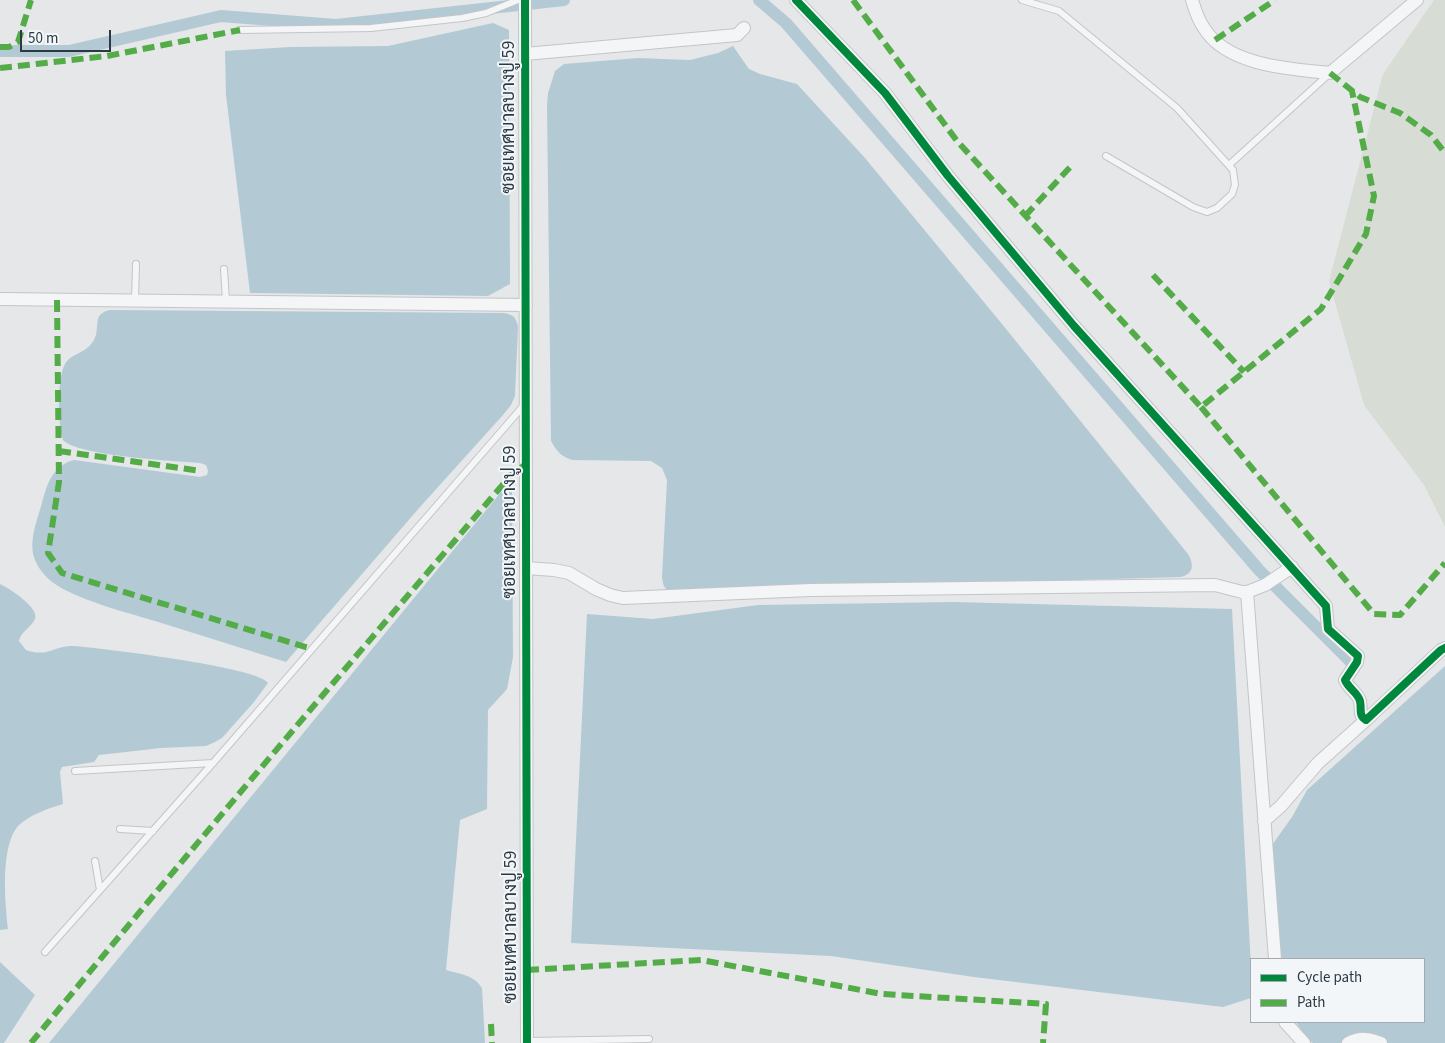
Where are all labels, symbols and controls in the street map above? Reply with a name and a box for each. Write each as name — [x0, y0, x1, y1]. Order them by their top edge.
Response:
scale bar — [22, 20, 114, 52]
text: 50 m — [28, 28, 58, 49]
street label: ซอยเทศบาลบางปู 59 — [499, 41, 521, 193]
street label: ซอยเทศบาลบางปู 59 — [500, 446, 522, 598]
street label: ซอยเทศบาลบางปู 59 — [501, 851, 523, 1003]
legend — [1250, 958, 1425, 1023]
text: Cycle path — [1297, 967, 1362, 988]
text: Path — [1297, 992, 1325, 1013]

